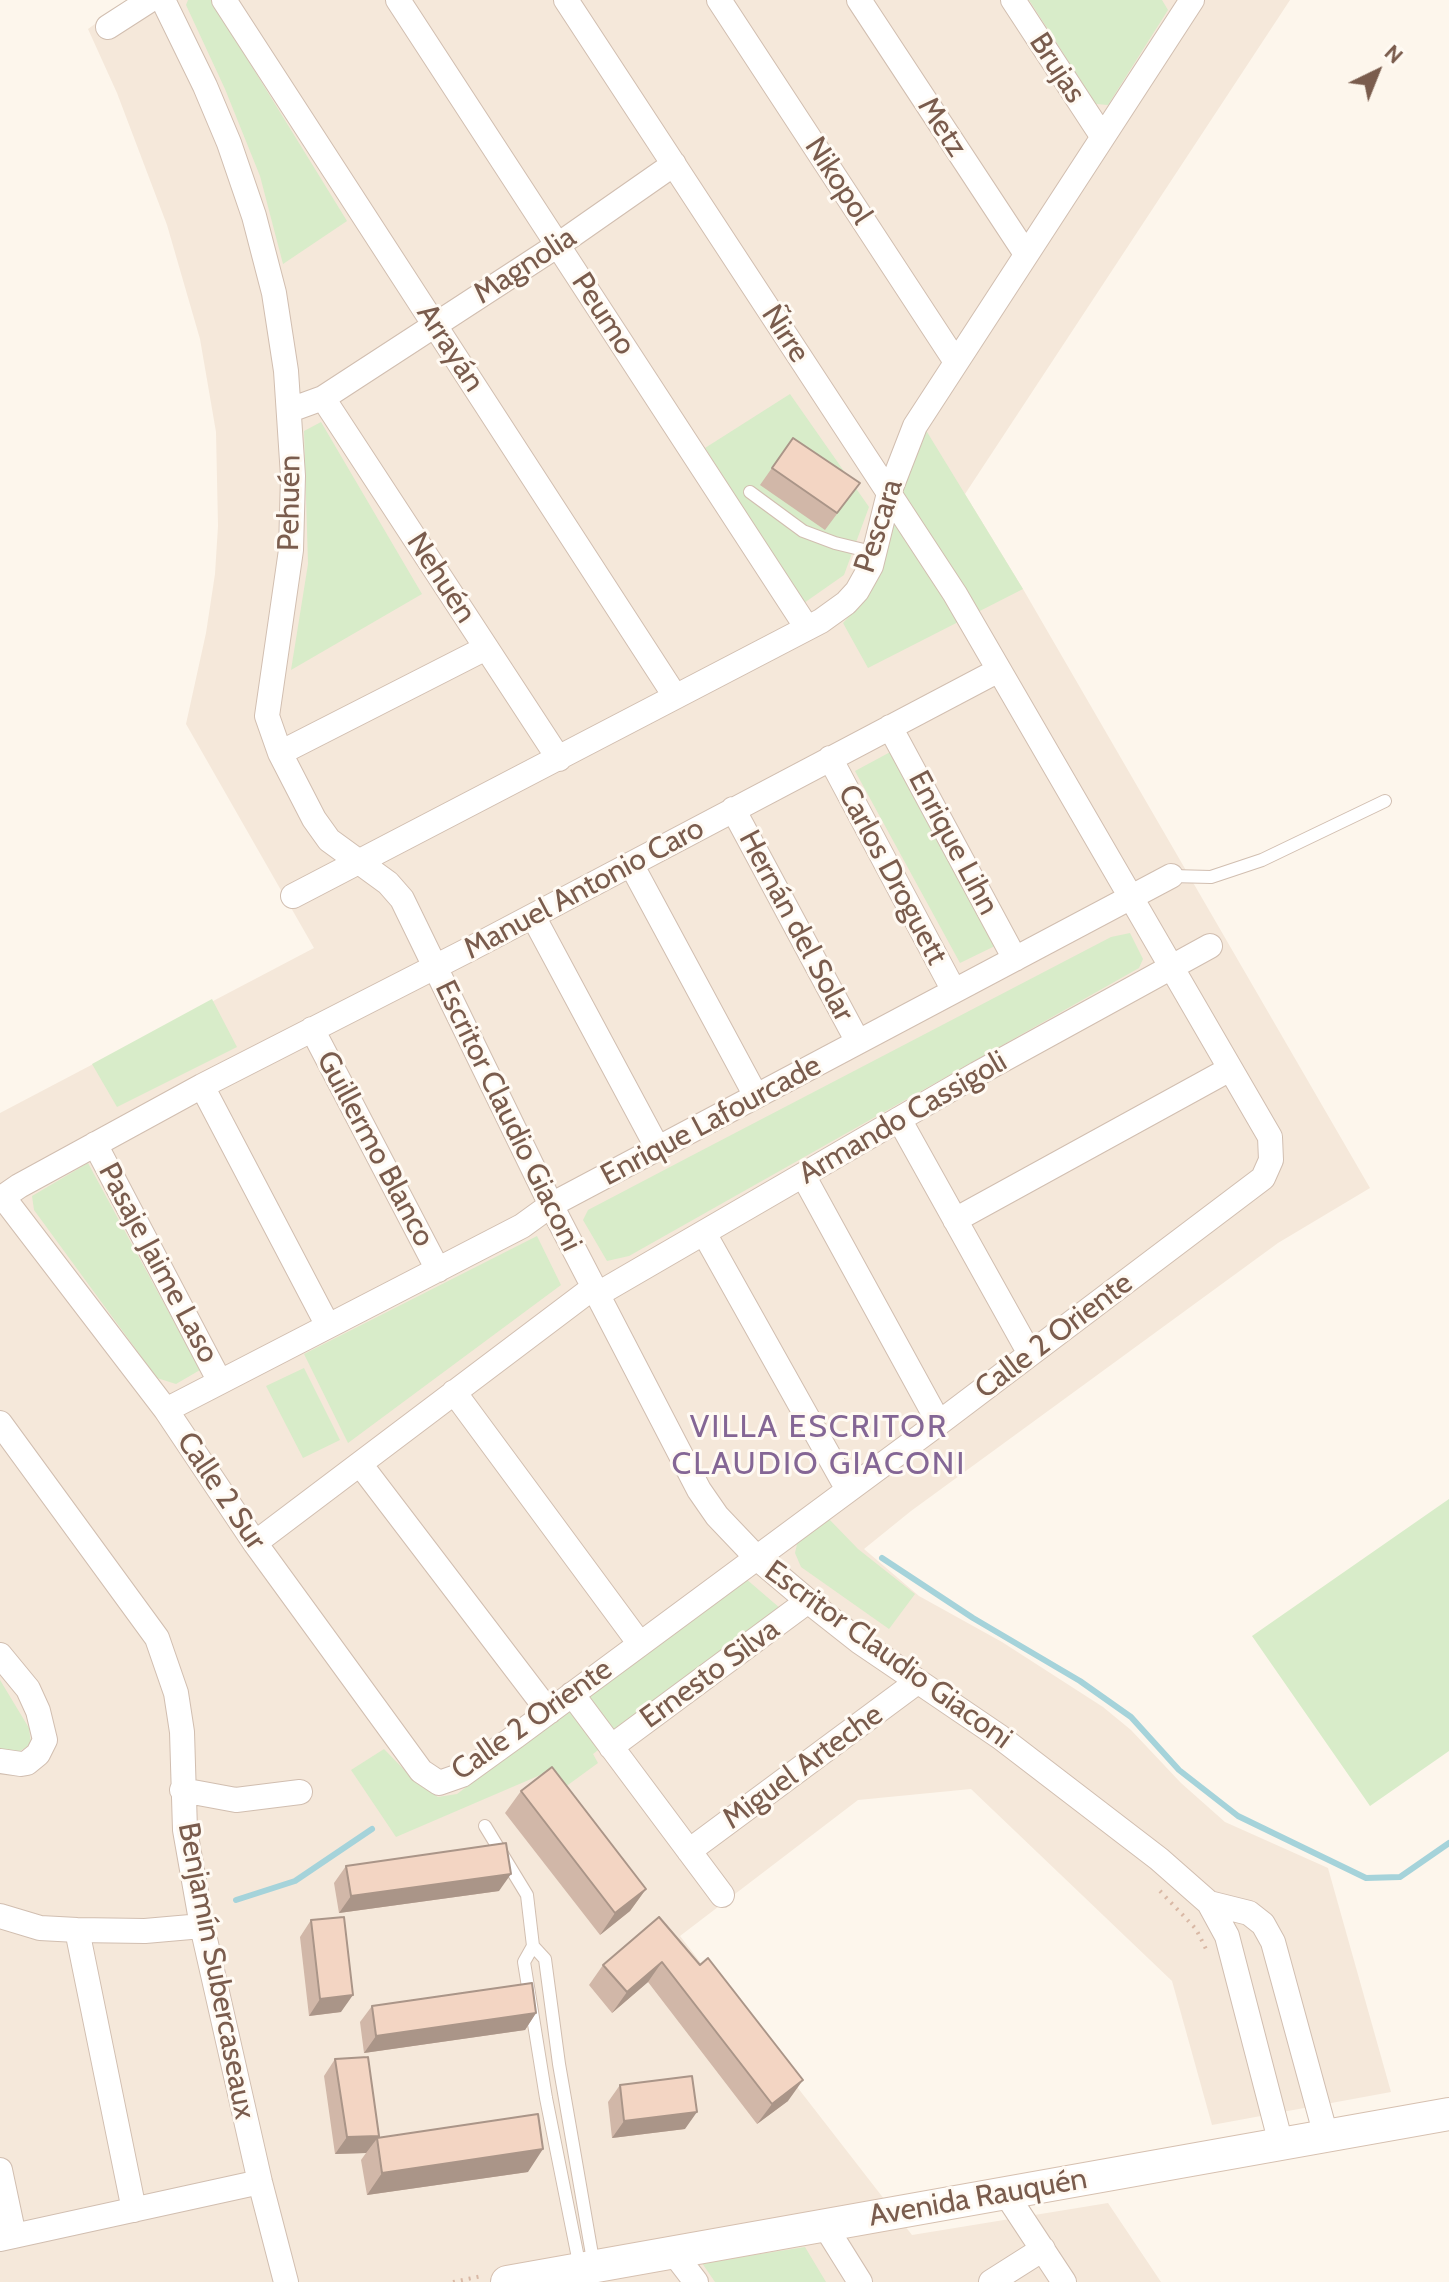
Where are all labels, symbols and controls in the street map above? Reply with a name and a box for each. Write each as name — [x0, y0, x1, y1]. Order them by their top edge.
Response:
street label: Brujas — [1021, 26, 1093, 110]
north arrow — [1337, 32, 1417, 112]
text: N — [1379, 39, 1409, 69]
street label: Metz — [910, 91, 974, 163]
street label: Nikopol — [797, 131, 879, 231]
street label: Magnolia — [467, 220, 583, 312]
street label: Peumo — [563, 266, 643, 362]
street label: Arrayán — [408, 297, 492, 399]
street label: Ñirre — [753, 299, 817, 369]
street label: Pehuén — [271, 455, 309, 551]
street label: Pescara — [847, 475, 911, 577]
street label: Nehuén — [399, 526, 483, 630]
street label: Enrique Lihn — [900, 765, 1006, 921]
street label: Carlos Droguett — [830, 779, 954, 971]
street label: Manuel Antonio Caro — [458, 811, 710, 967]
street label: Hernán del Solar — [731, 824, 861, 1028]
street label: Escritor Claudio Giaconi — [427, 975, 589, 1257]
street label: Armando Cassigoli — [793, 1044, 1013, 1192]
street label: Guillermo Blanco — [308, 1045, 442, 1253]
street label: Enrique Lafourcade — [595, 1048, 827, 1194]
street label: Pasaje Jaime Laso — [90, 1157, 226, 1369]
street label: Calle 2 Oriente — [968, 1265, 1140, 1407]
district label: VILLA ESCRITOR CLAUDIO GIACONI — [672, 1409, 966, 1484]
street label: Calle 2 Sur — [169, 1425, 273, 1557]
street label: Escritor Claudio Giaconi — [757, 1553, 1019, 1757]
street label: Ernesto Silva — [633, 1611, 787, 1737]
street label: Calle 2 Oriente — [445, 1651, 619, 1789]
street label: Miguel Arteche — [716, 1697, 890, 1837]
street label: Benjamín Subercaseaux — [170, 1820, 262, 2122]
street label: Avenida Rauquén — [866, 2161, 1090, 2235]

